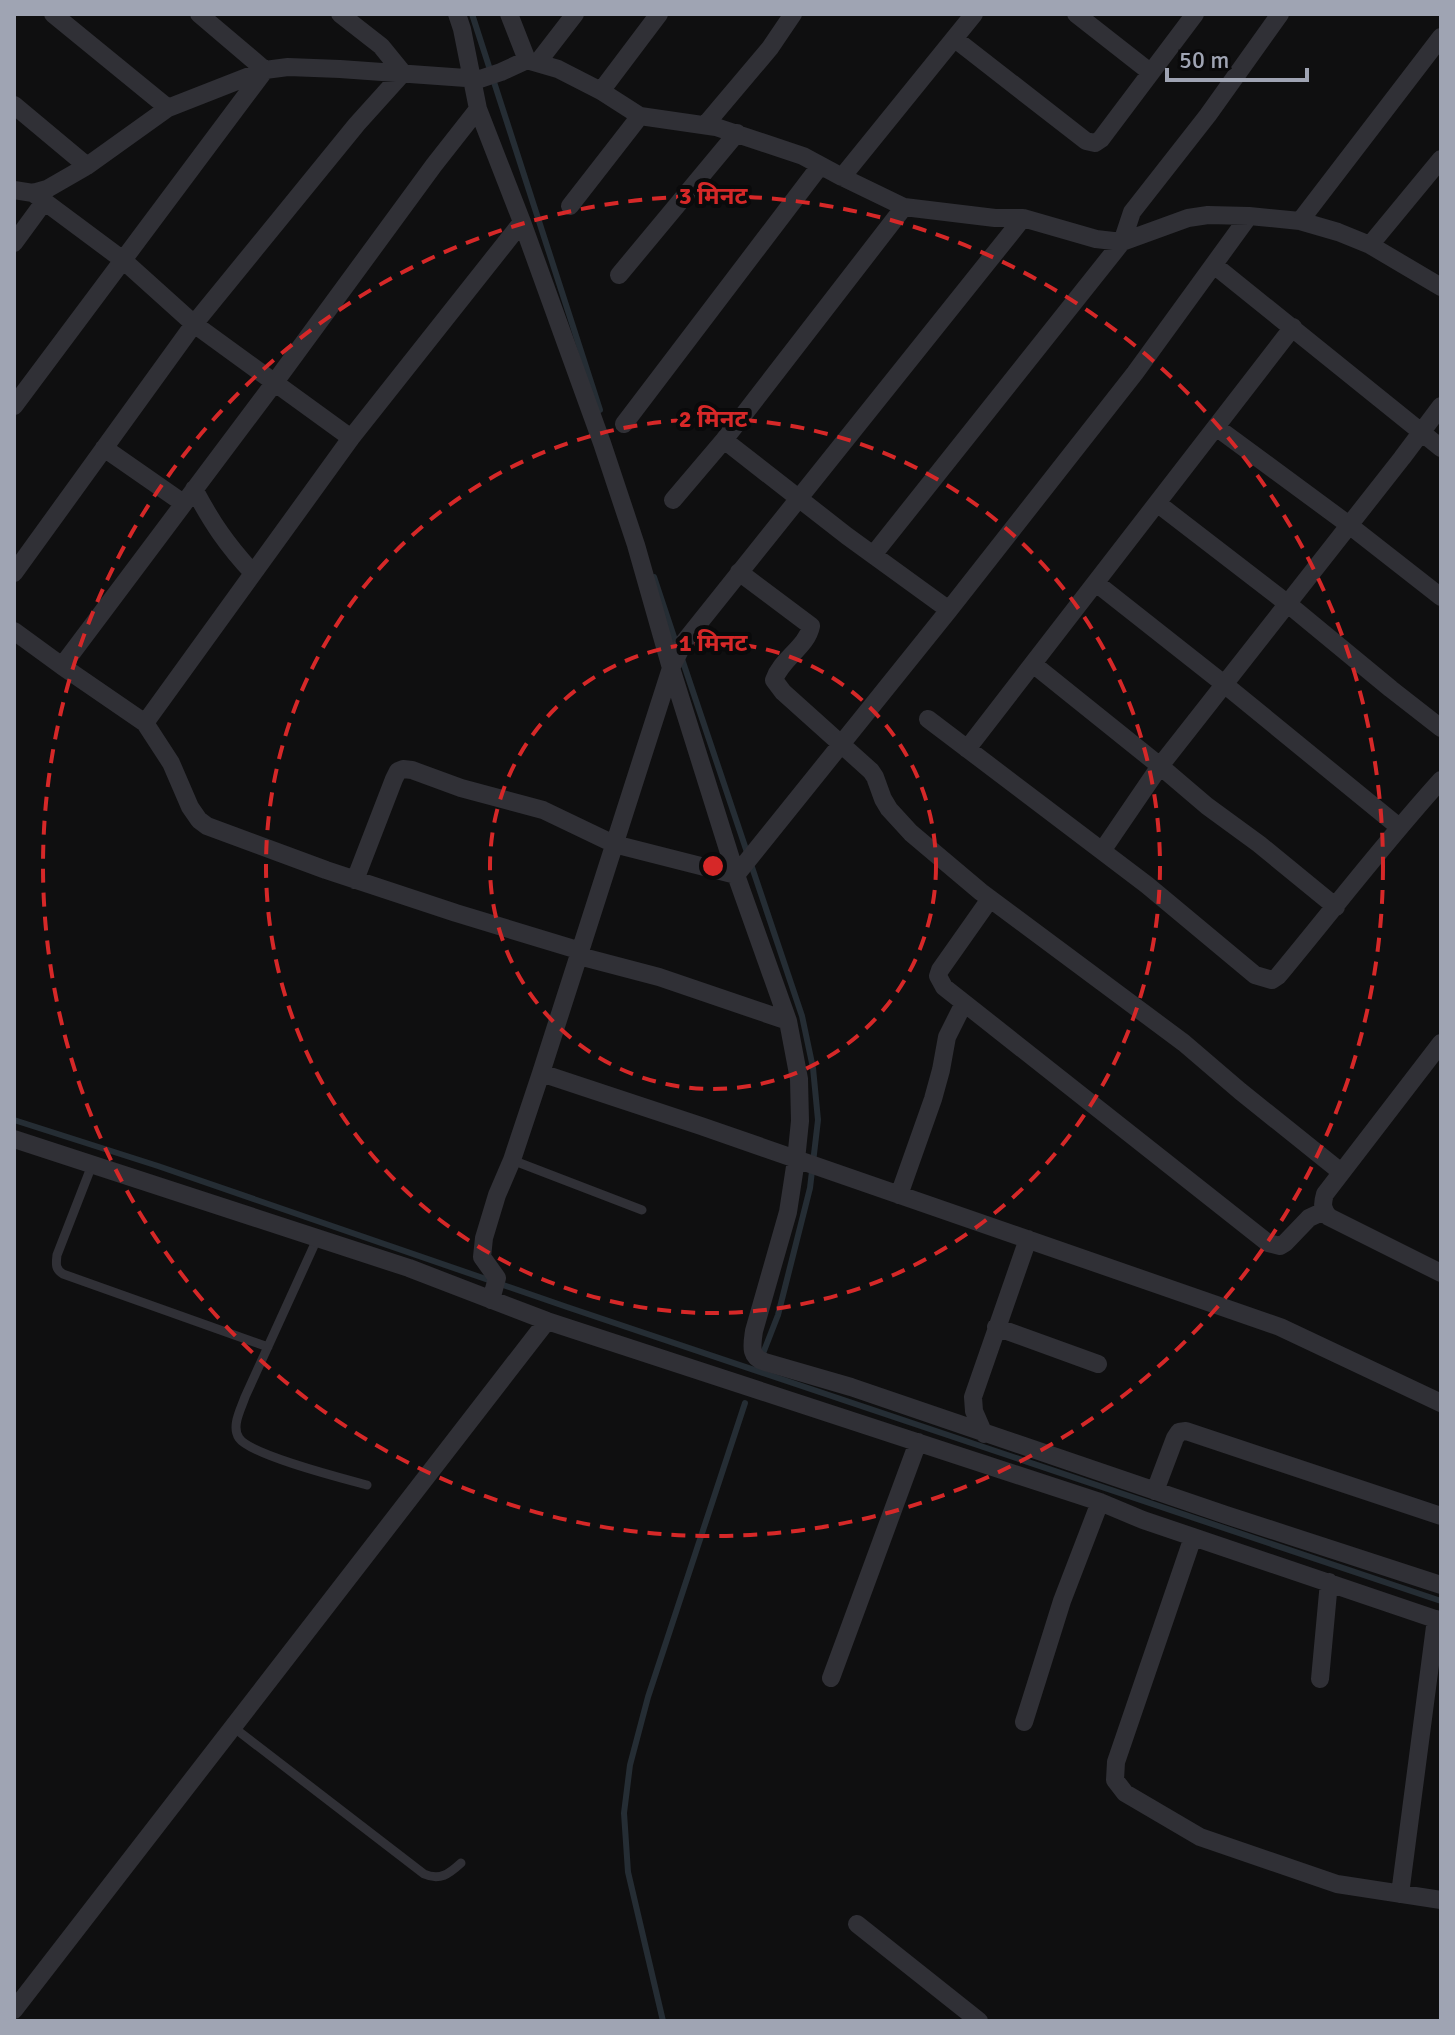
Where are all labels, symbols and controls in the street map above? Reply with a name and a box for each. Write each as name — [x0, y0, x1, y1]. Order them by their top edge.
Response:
scale bar — [1167, 32, 1307, 82]
text: 50 m — [1179, 45, 1229, 75]
text: 3 मिनट — [679, 181, 748, 211]
text: 2 मिनट — [679, 404, 748, 434]
text: 1 मिनट — [679, 628, 748, 658]
centre of rings — [699, 852, 727, 880]

